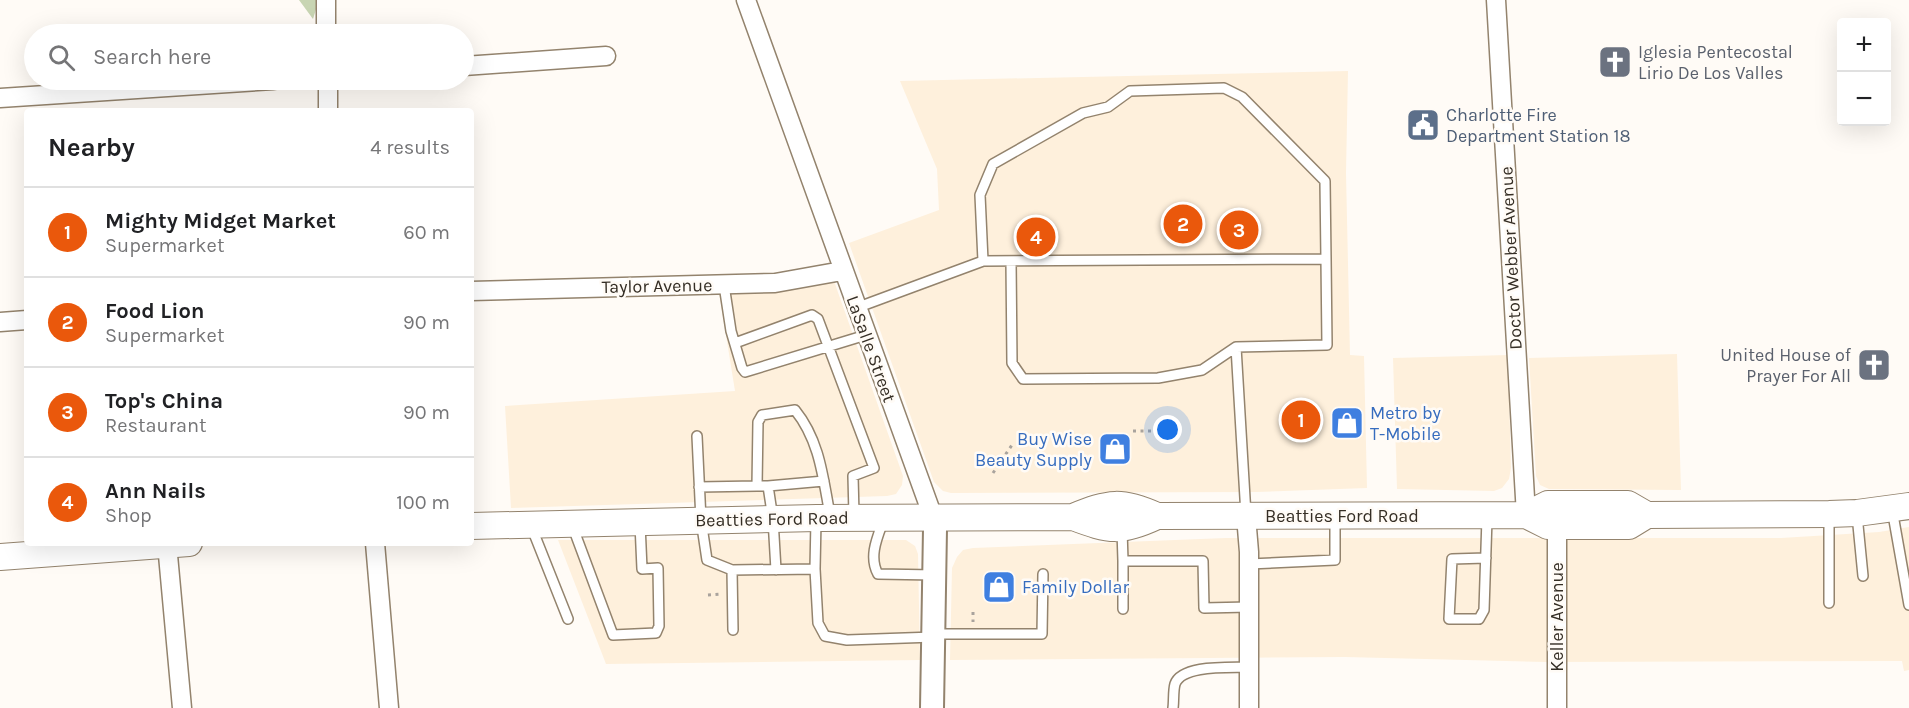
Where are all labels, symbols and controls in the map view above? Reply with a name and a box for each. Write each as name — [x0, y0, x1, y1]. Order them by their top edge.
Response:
map controls — [1837, 18, 1891, 126]
button: + — [1837, 18, 1891, 72]
search box — [24, 24, 474, 90]
icon: search — [45, 41, 78, 74]
place label: Iglesia Pentecostal Lirio De Los Valles — [1638, 41, 1793, 84]
text: Search here — [93, 44, 211, 70]
church icon: Iglesia Pentecostal Lirio De Los Valles — [1597, 44, 1633, 80]
button: − — [1837, 72, 1891, 126]
place label: Charlotte Fire Department Station 18 — [1446, 104, 1631, 147]
public building icon: Charlotte Fire Department Station 18 — [1405, 107, 1441, 143]
text: Nearby — [48, 132, 135, 163]
text: 4 results — [370, 136, 450, 159]
street label: Doctor Webber Avenue — [1495, 166, 1527, 350]
pin: 2 — [1164, 202, 1202, 246]
text: Mighty Midget Market — [105, 208, 336, 234]
pin: 3 — [1220, 208, 1258, 252]
pin: 4 — [1016, 214, 1056, 260]
text: 1 — [64, 221, 71, 244]
text: 60 m — [403, 221, 450, 244]
text: Supermarket — [105, 234, 224, 257]
street label: Taylor Avenue — [601, 274, 713, 298]
street label: LaSalle Street — [841, 293, 901, 406]
text: Food Lion — [105, 298, 205, 324]
text: 2 — [61, 311, 74, 334]
text: 90 m — [403, 311, 450, 334]
text: Supermarket — [105, 324, 224, 347]
place label: United House of Prayer For All — [1720, 344, 1852, 387]
church icon: United House of Prayer For All — [1856, 347, 1892, 383]
text: Top's China — [105, 388, 223, 414]
pin: 1 — [1282, 398, 1320, 442]
text: 3 — [61, 401, 74, 424]
text: 90 m — [403, 401, 450, 424]
place label: Metro by T-Mobile — [1370, 402, 1442, 445]
shop icon: Metro by T-Mobile — [1329, 405, 1365, 441]
text: Restaurant — [105, 414, 207, 437]
your location — [1153, 415, 1182, 444]
place label: Buy Wise Beauty Supply — [975, 428, 1093, 471]
shop icon: Buy Wise Beauty Supply — [1097, 431, 1133, 467]
text: Ann Nails — [105, 478, 206, 504]
text: 4 — [62, 491, 73, 514]
text: 100 m — [396, 491, 450, 514]
text: Shop — [105, 504, 152, 527]
street label: Beatties Ford Road — [1265, 505, 1419, 527]
street label: Beatties Ford Road — [695, 507, 849, 531]
street label: Keller Avenue — [1546, 562, 1568, 672]
shop icon: Family Dollar — [981, 569, 1017, 605]
place label: Family Dollar — [1022, 576, 1130, 598]

